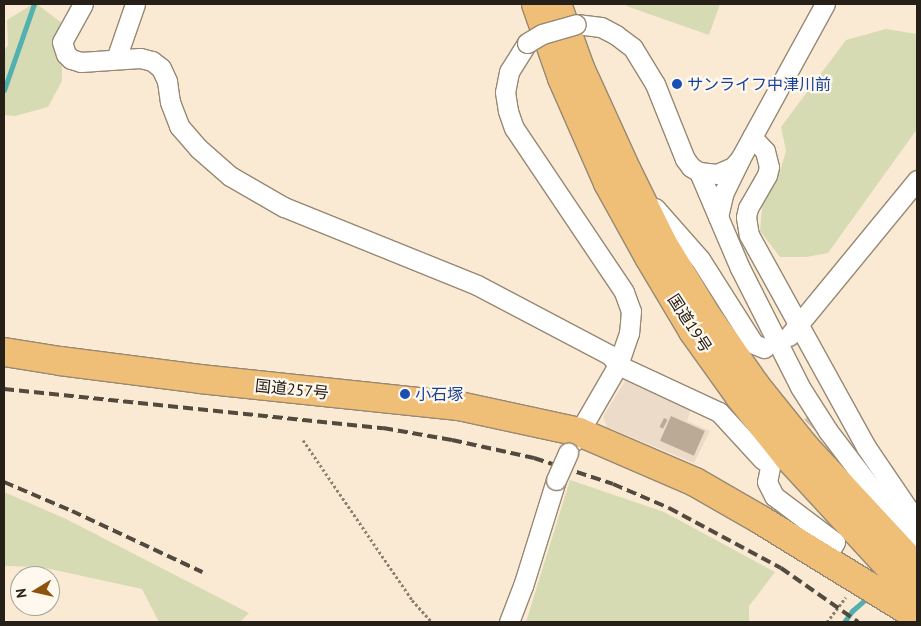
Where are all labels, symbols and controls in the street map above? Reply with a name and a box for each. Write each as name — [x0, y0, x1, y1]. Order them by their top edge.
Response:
place label: サンライフ中津川前 — [687, 74, 831, 94]
marker: サンライフ中津川前 — [671, 78, 683, 90]
street label: 国道19号 — [664, 290, 716, 356]
street label: 国道257号 — [254, 376, 330, 402]
place label: 小石塚 — [415, 384, 463, 404]
marker: 小石塚 — [399, 388, 411, 400]
north arrow — [10, 566, 60, 616]
text: N — [12, 587, 31, 599]

